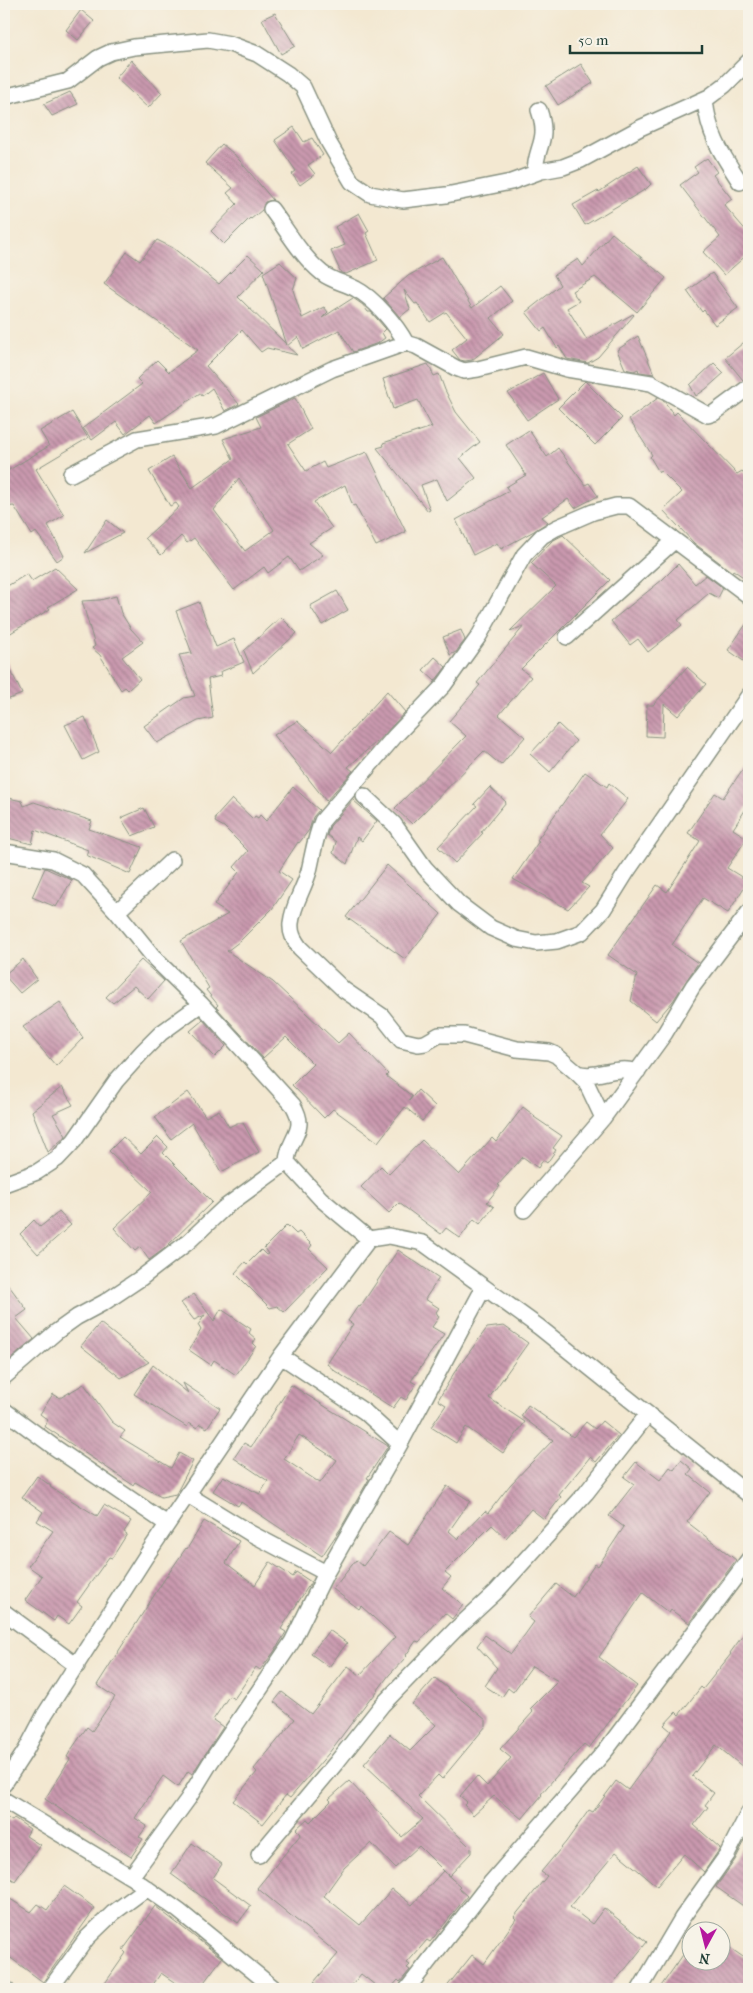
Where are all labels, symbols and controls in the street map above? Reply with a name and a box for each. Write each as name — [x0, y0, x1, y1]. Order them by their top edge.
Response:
scale bar — [570, 22, 703, 54]
text: 50 m — [578, 31, 609, 49]
north arrow — [680, 1920, 730, 1970]
text: N — [698, 1949, 711, 1967]

